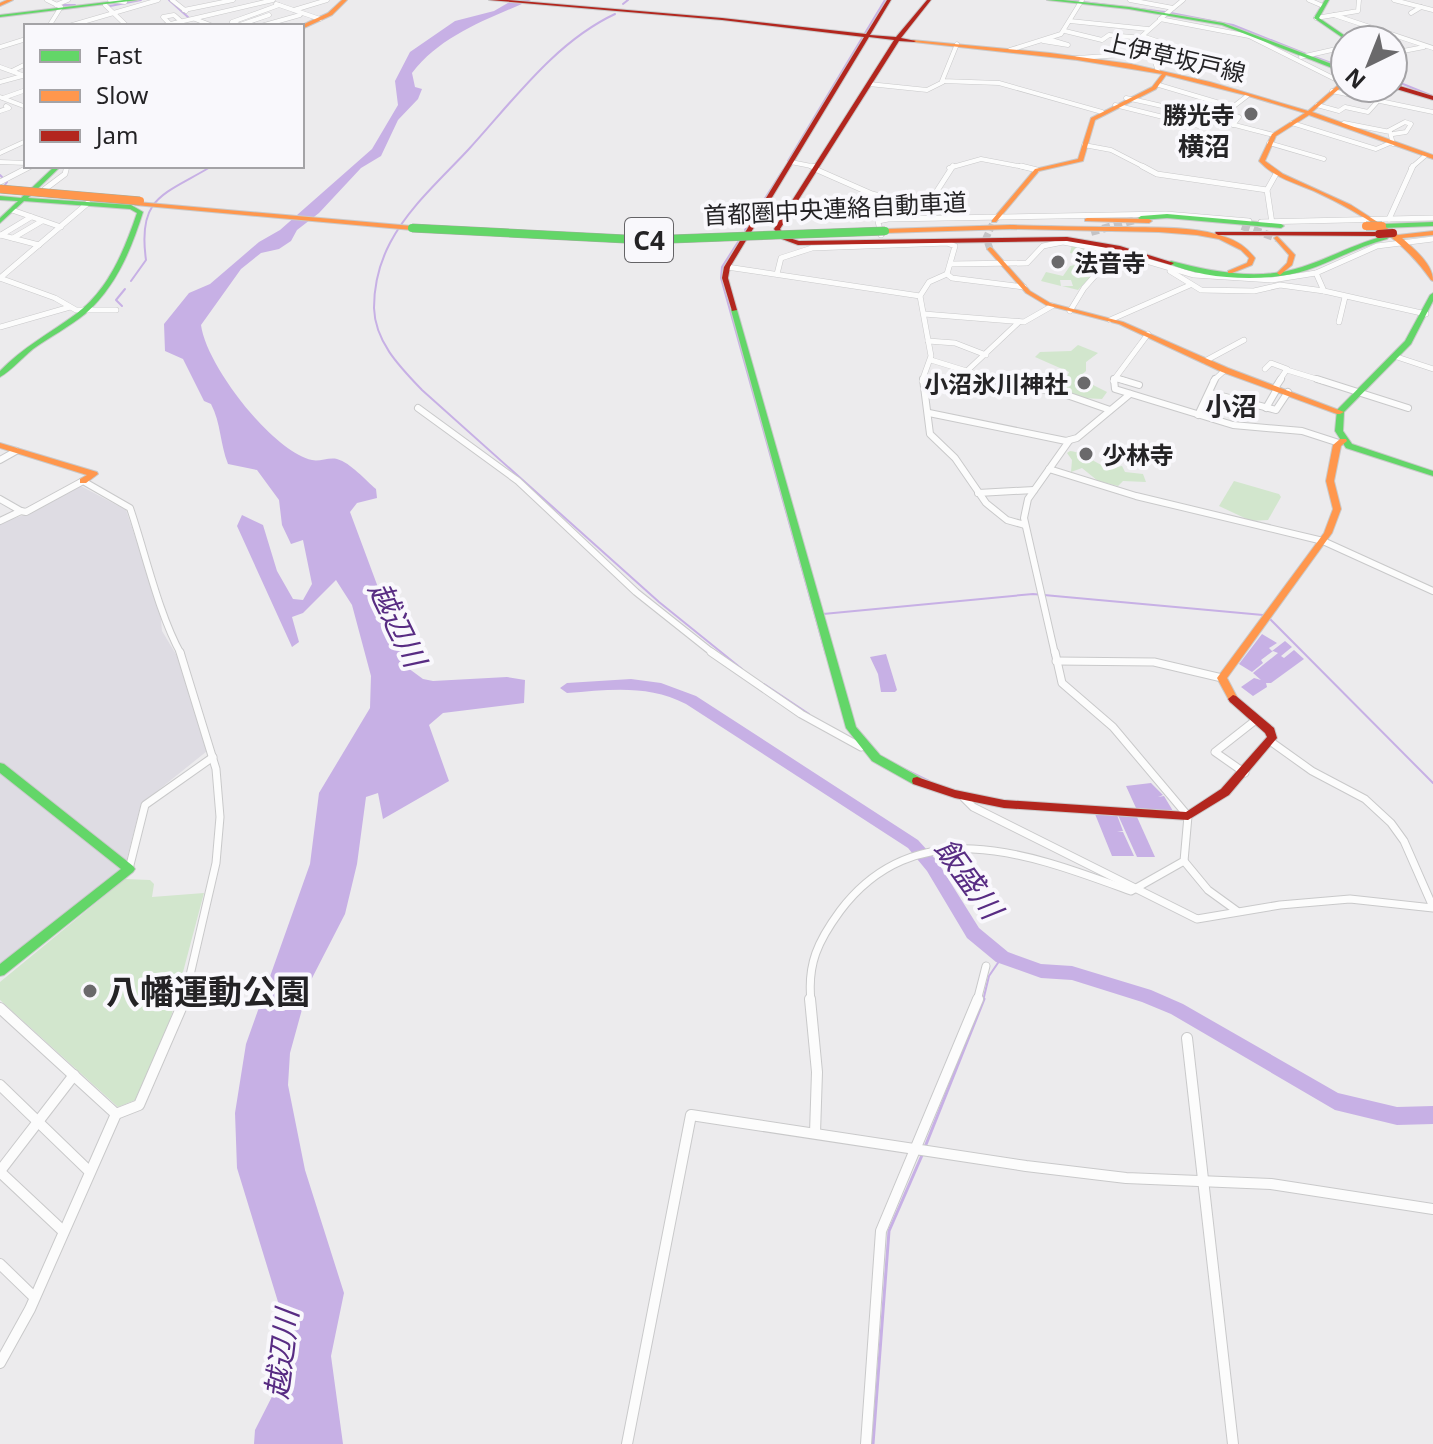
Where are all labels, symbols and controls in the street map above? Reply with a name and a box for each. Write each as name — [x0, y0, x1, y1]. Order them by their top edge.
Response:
legend — [24, 24, 304, 168]
north arrow — [1329, 24, 1409, 104]
street label: 上伊草坂戸線 — [1101, 25, 1249, 89]
text: Fast — [96, 38, 142, 71]
text: N — [1338, 62, 1371, 96]
text: Slow — [96, 78, 148, 111]
place label: 勝光寺 — [1163, 98, 1235, 131]
marker: 勝光寺 — [1242, 105, 1260, 123]
text: Jam — [94, 118, 138, 151]
district label: 横沼 — [1178, 128, 1230, 164]
street label: 首都圏中央連絡自動車道 — [702, 185, 968, 231]
road number: C4 — [625, 218, 673, 262]
place label: 法音寺 — [1074, 246, 1146, 279]
marker: 法音寺 — [1049, 253, 1067, 271]
place label: 小沼氷川神社 — [924, 367, 1068, 400]
marker: 小沼氷川神社 — [1075, 374, 1093, 392]
district label: 小沼 — [1205, 388, 1257, 424]
place label: 少林寺 — [1102, 438, 1174, 471]
marker: 少林寺 — [1077, 445, 1095, 463]
water label: 越辺川 — [360, 575, 437, 676]
water label: 飯盛川 — [926, 830, 1014, 929]
place label: 八幡運動公園 — [106, 968, 310, 1014]
marker: 八幡運動公園 — [81, 982, 99, 1000]
water label: 越辺川 — [255, 1304, 307, 1401]

